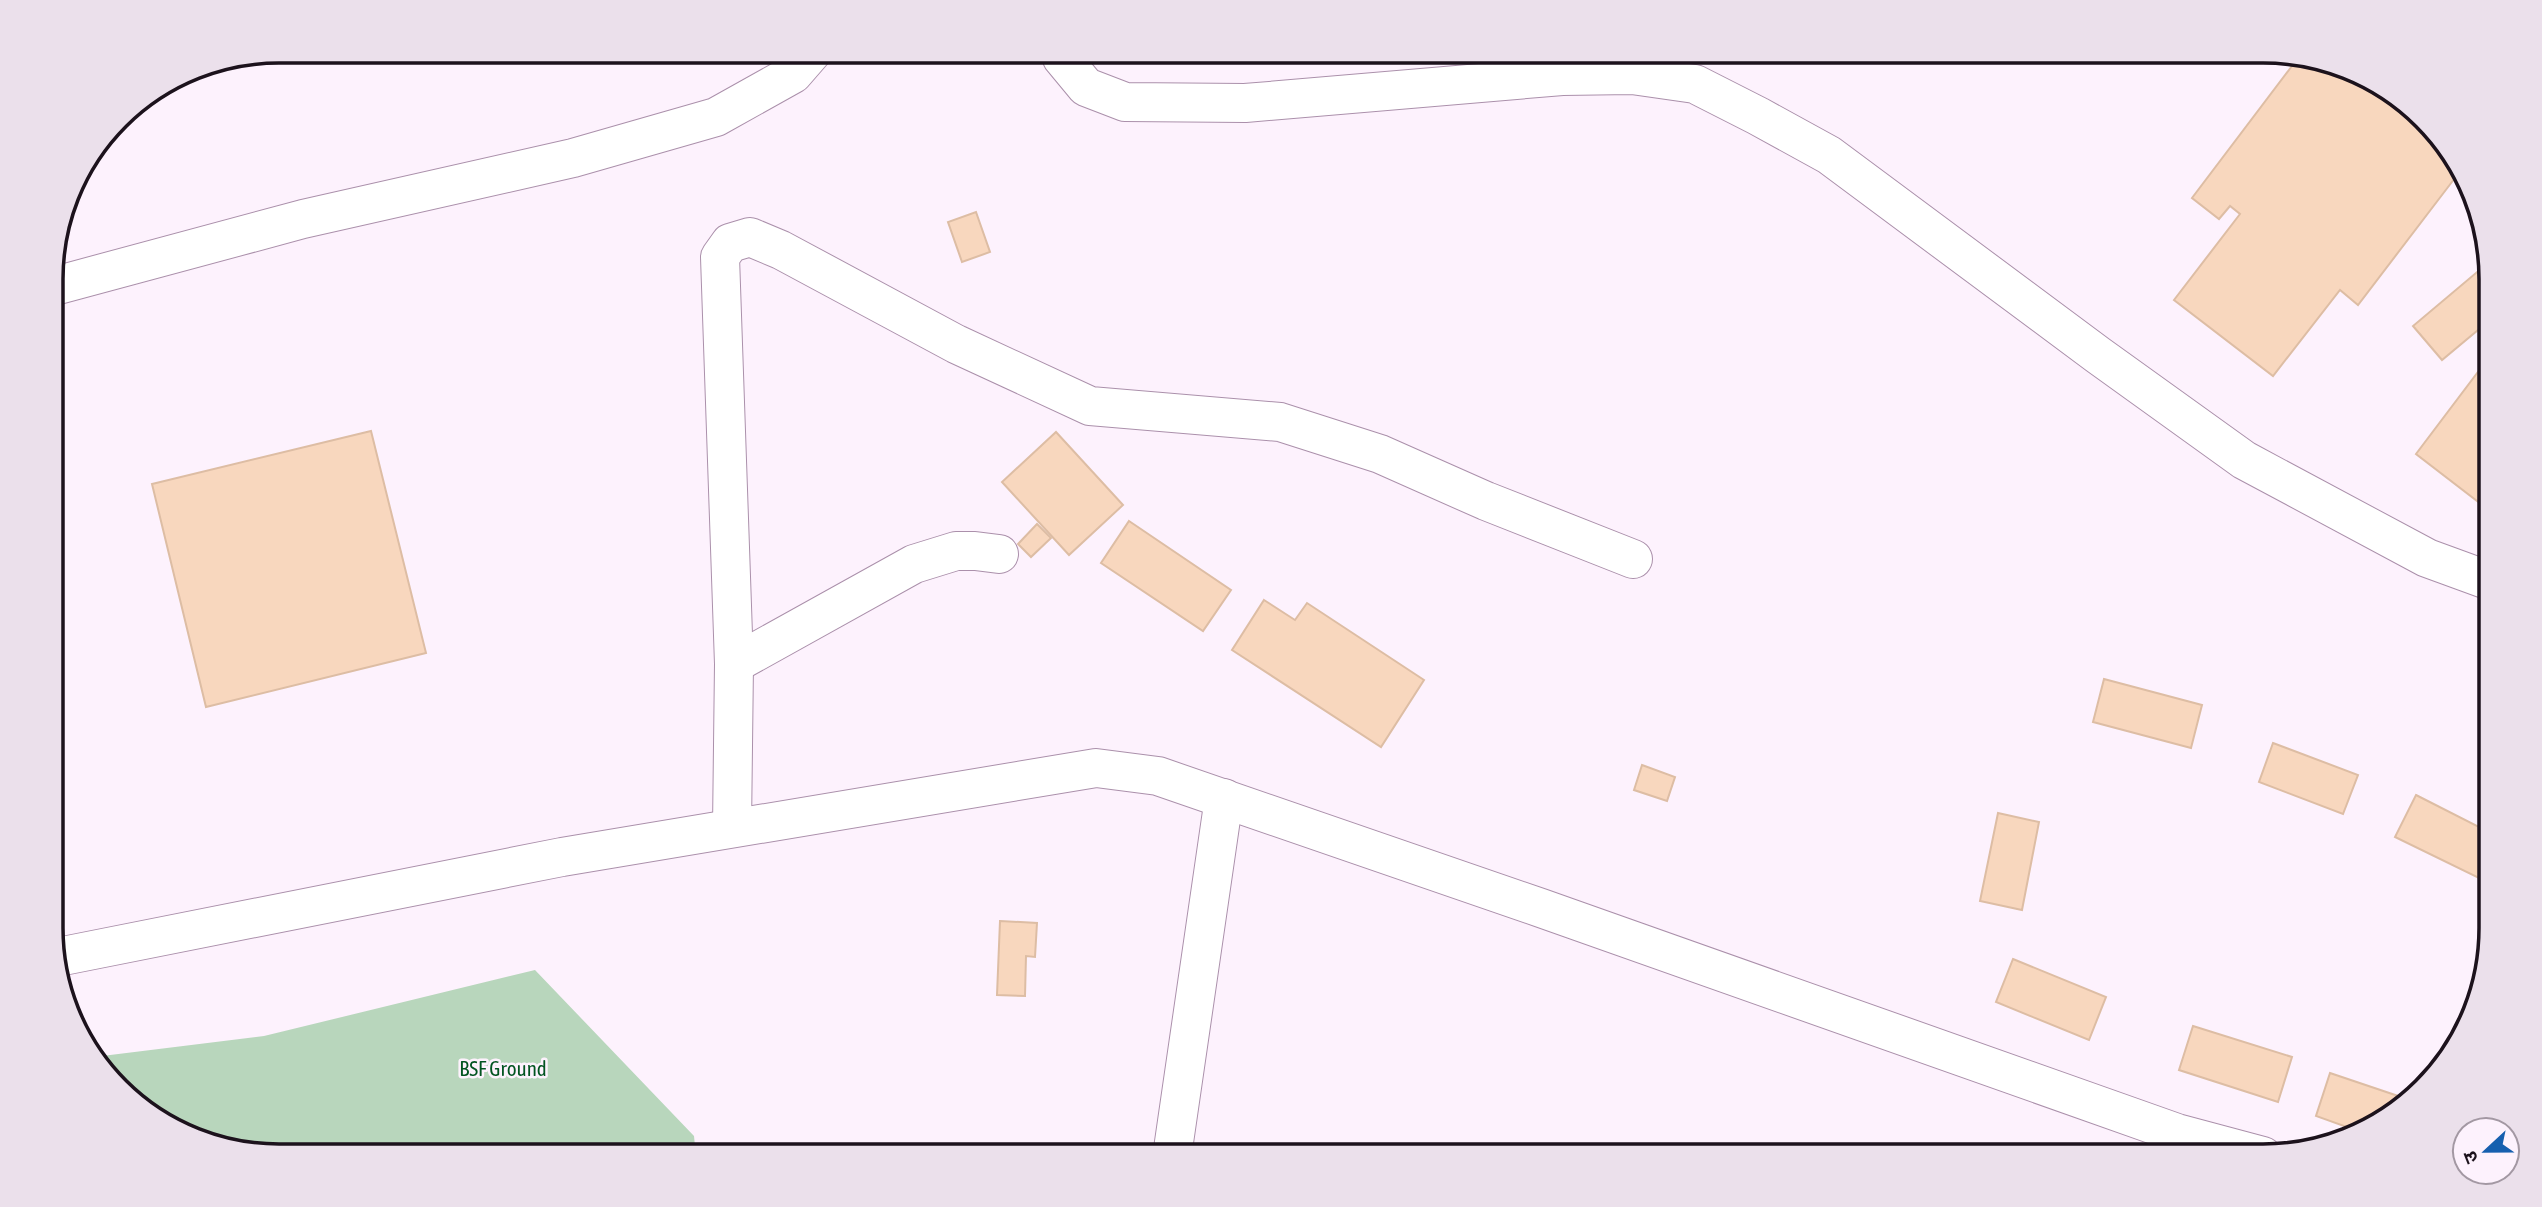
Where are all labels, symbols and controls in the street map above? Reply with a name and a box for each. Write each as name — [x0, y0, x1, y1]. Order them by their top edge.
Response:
park label: BSF Ground — [459, 1056, 547, 1080]
north arrow — [2451, 1116, 2521, 1186]
text: उ — [2458, 1147, 2483, 1167]

